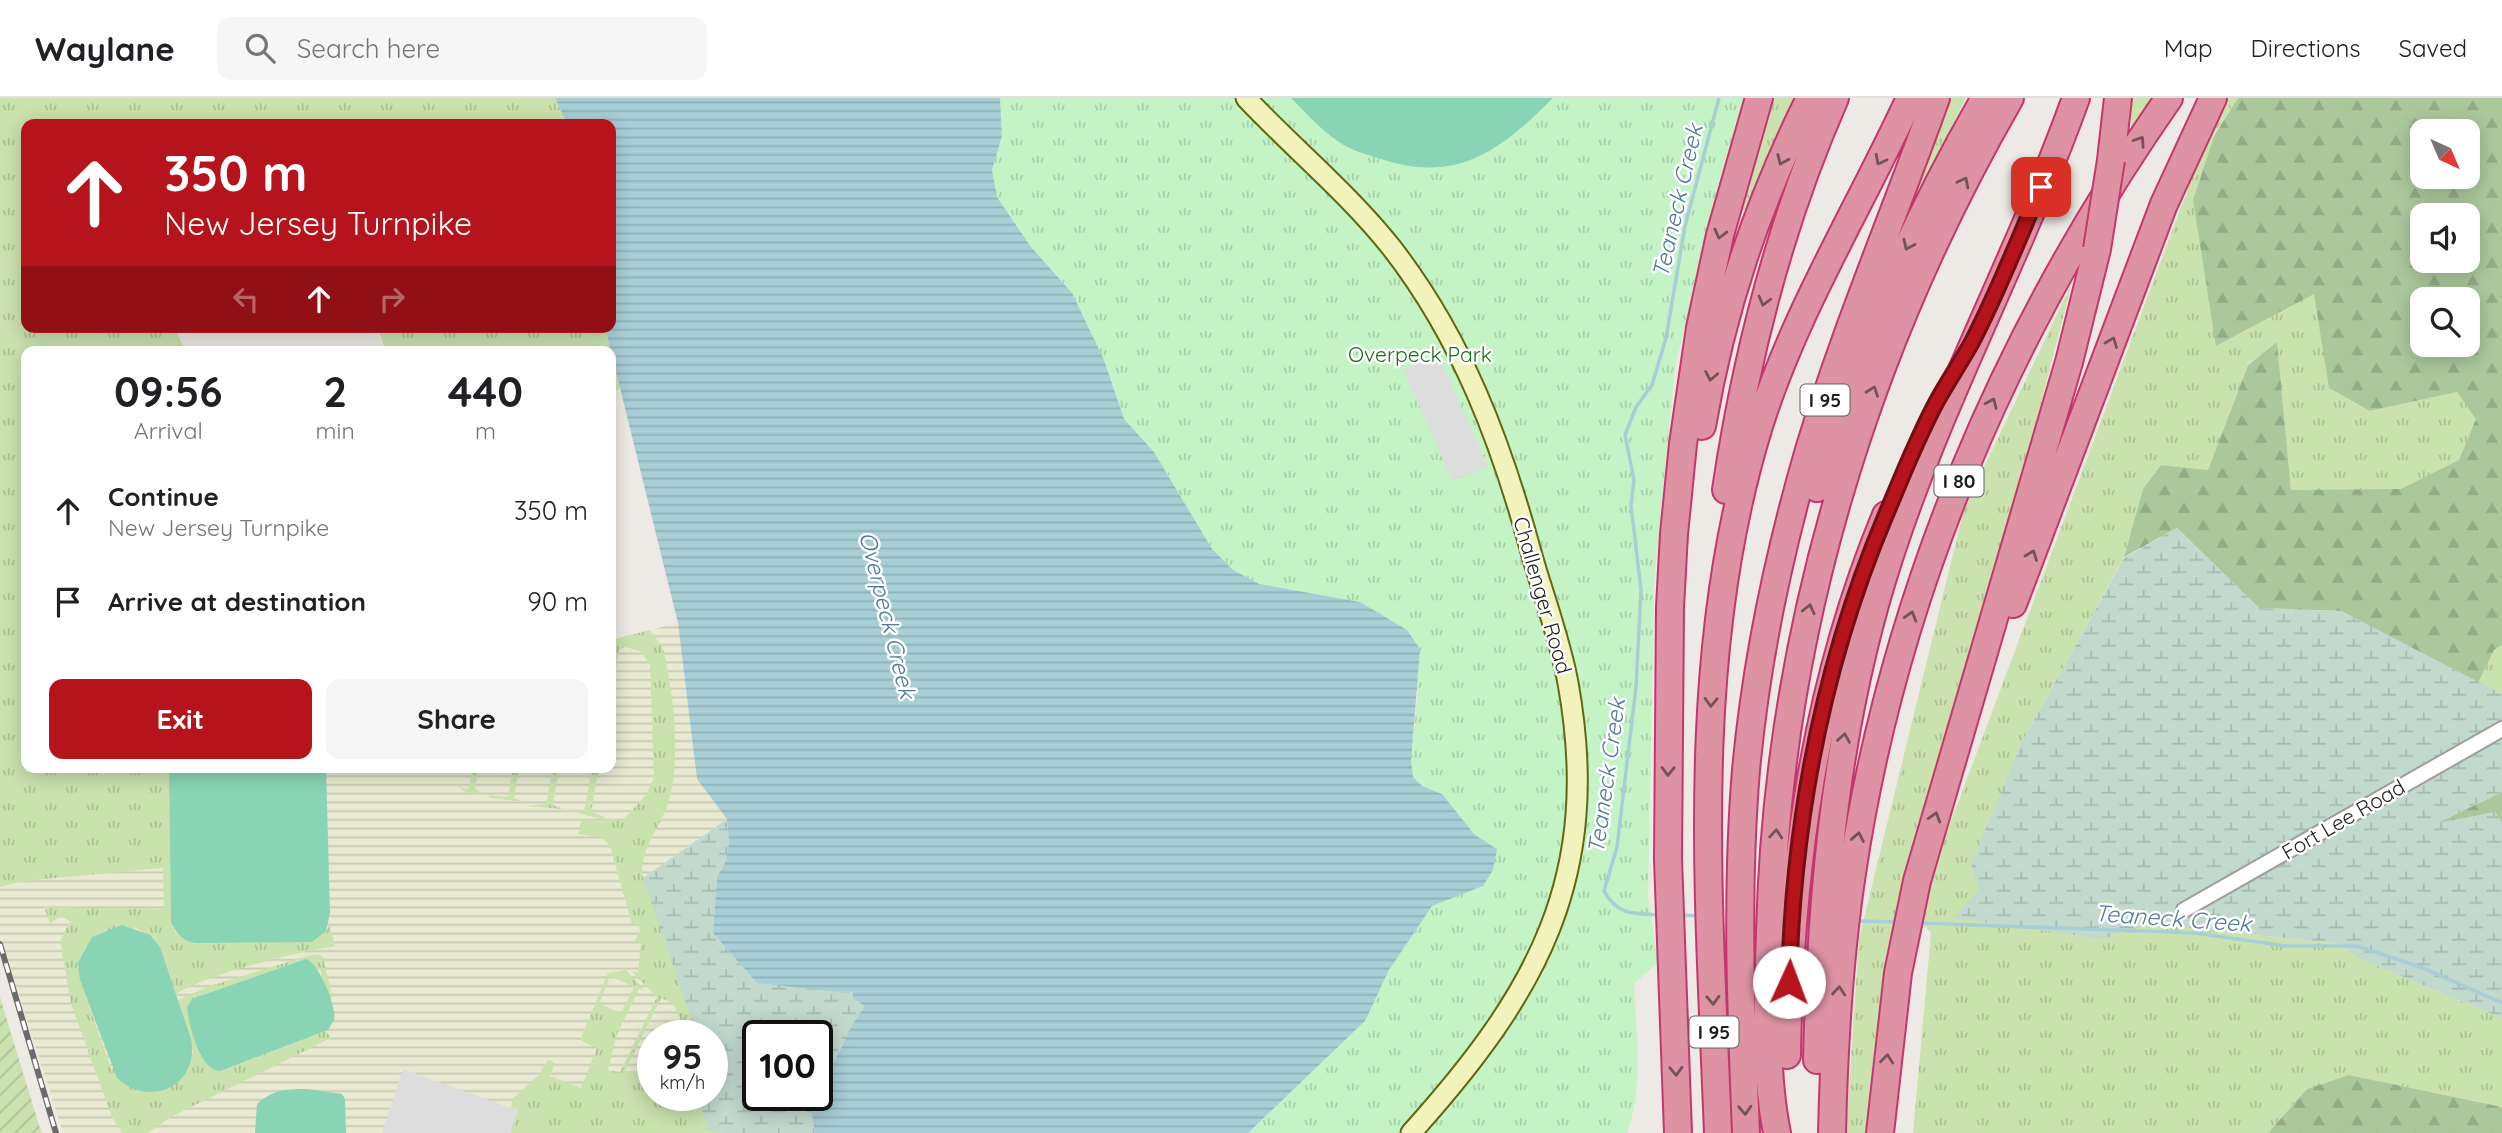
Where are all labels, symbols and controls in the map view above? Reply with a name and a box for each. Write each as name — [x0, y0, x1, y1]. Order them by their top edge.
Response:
search box — [217, 17, 707, 80]
text: Waylane — [35, 28, 175, 69]
icon: search — [241, 29, 279, 67]
text: Search here — [297, 32, 440, 65]
text: Map — [2164, 33, 2213, 63]
text: Directions — [2251, 33, 2361, 63]
text: Saved — [2399, 33, 2467, 63]
north arrow — [2410, 119, 2480, 189]
map controls — [2410, 119, 2480, 357]
water label: Teaneck Creek — [1645, 120, 1709, 281]
one-way arrow — [2132, 136, 2145, 149]
text: 350 m — [164, 142, 308, 203]
icon: ahead — [49, 147, 140, 238]
one-way arrow — [1875, 152, 1889, 165]
one-way arrow — [1776, 153, 1790, 165]
pin — [2011, 157, 2071, 217]
icon: arrive — [2022, 168, 2060, 206]
one-way arrow — [1955, 177, 1969, 189]
text: New Jersey Turnpike — [164, 203, 472, 243]
button: sound — [2410, 203, 2480, 273]
one-way arrow — [1714, 228, 1728, 240]
one-way arrow — [1902, 238, 1916, 250]
icon: left — [227, 280, 265, 318]
icon: ahead — [300, 280, 338, 318]
icon: right — [373, 280, 411, 318]
button: search — [2410, 287, 2480, 357]
one-way arrow — [1758, 295, 1772, 307]
one-way arrow — [2104, 336, 2118, 348]
park label: Overpeck Park — [1348, 341, 1492, 367]
text: 09:56 — [114, 365, 223, 418]
text: 2 — [323, 365, 347, 418]
text: 440 — [448, 365, 523, 418]
one-way arrow — [1705, 370, 1720, 382]
road number: I 95 — [1800, 384, 1850, 416]
one-way arrow — [1865, 385, 1879, 397]
one-way arrow — [1984, 398, 1998, 410]
text: Arrival — [134, 416, 203, 445]
text: min — [316, 416, 355, 445]
text: m — [475, 416, 496, 445]
road number: I 80 — [1934, 466, 1983, 496]
text: Continue — [108, 480, 219, 513]
icon: ahead — [49, 492, 87, 530]
text: 350 m — [514, 494, 588, 527]
text: New Jersey Turnpike — [108, 513, 329, 542]
street label: Challenger Road — [1508, 513, 1578, 677]
water label: Overpeck Creek — [853, 529, 923, 703]
one-way arrow — [2024, 549, 2038, 561]
icon: arrive — [49, 583, 87, 621]
text: Arrive at destination — [108, 585, 366, 618]
text: 90 m — [527, 585, 588, 618]
one-way arrow — [1800, 603, 1815, 615]
one-way arrow — [1903, 610, 1918, 622]
button: Exit — [49, 679, 312, 759]
button: Share — [326, 679, 588, 759]
water label: Teaneck Creek — [1581, 695, 1631, 856]
one-way arrow — [1704, 697, 1719, 708]
one-way arrow — [1836, 732, 1851, 744]
one-way arrow — [1660, 766, 1676, 776]
street label: Fort Lee Road — [2277, 773, 2409, 865]
one-way arrow — [1927, 811, 1942, 823]
one-way arrow — [1768, 828, 1783, 839]
one-way arrow — [1850, 831, 1865, 843]
water label: Teaneck Creek — [2094, 898, 2254, 938]
position arrow — [1752, 945, 1826, 1019]
one-way arrow — [1831, 986, 1846, 997]
one-way arrow — [1705, 995, 1720, 1006]
road number: I 95 — [1690, 1016, 1738, 1048]
speed limit sign: 100 — [742, 1020, 833, 1111]
text: 95 — [662, 1034, 703, 1078]
one-way arrow — [1879, 1053, 1894, 1064]
one-way arrow — [1668, 1066, 1683, 1077]
text: km/h — [660, 1071, 705, 1094]
one-way arrow — [1738, 1104, 1753, 1115]

